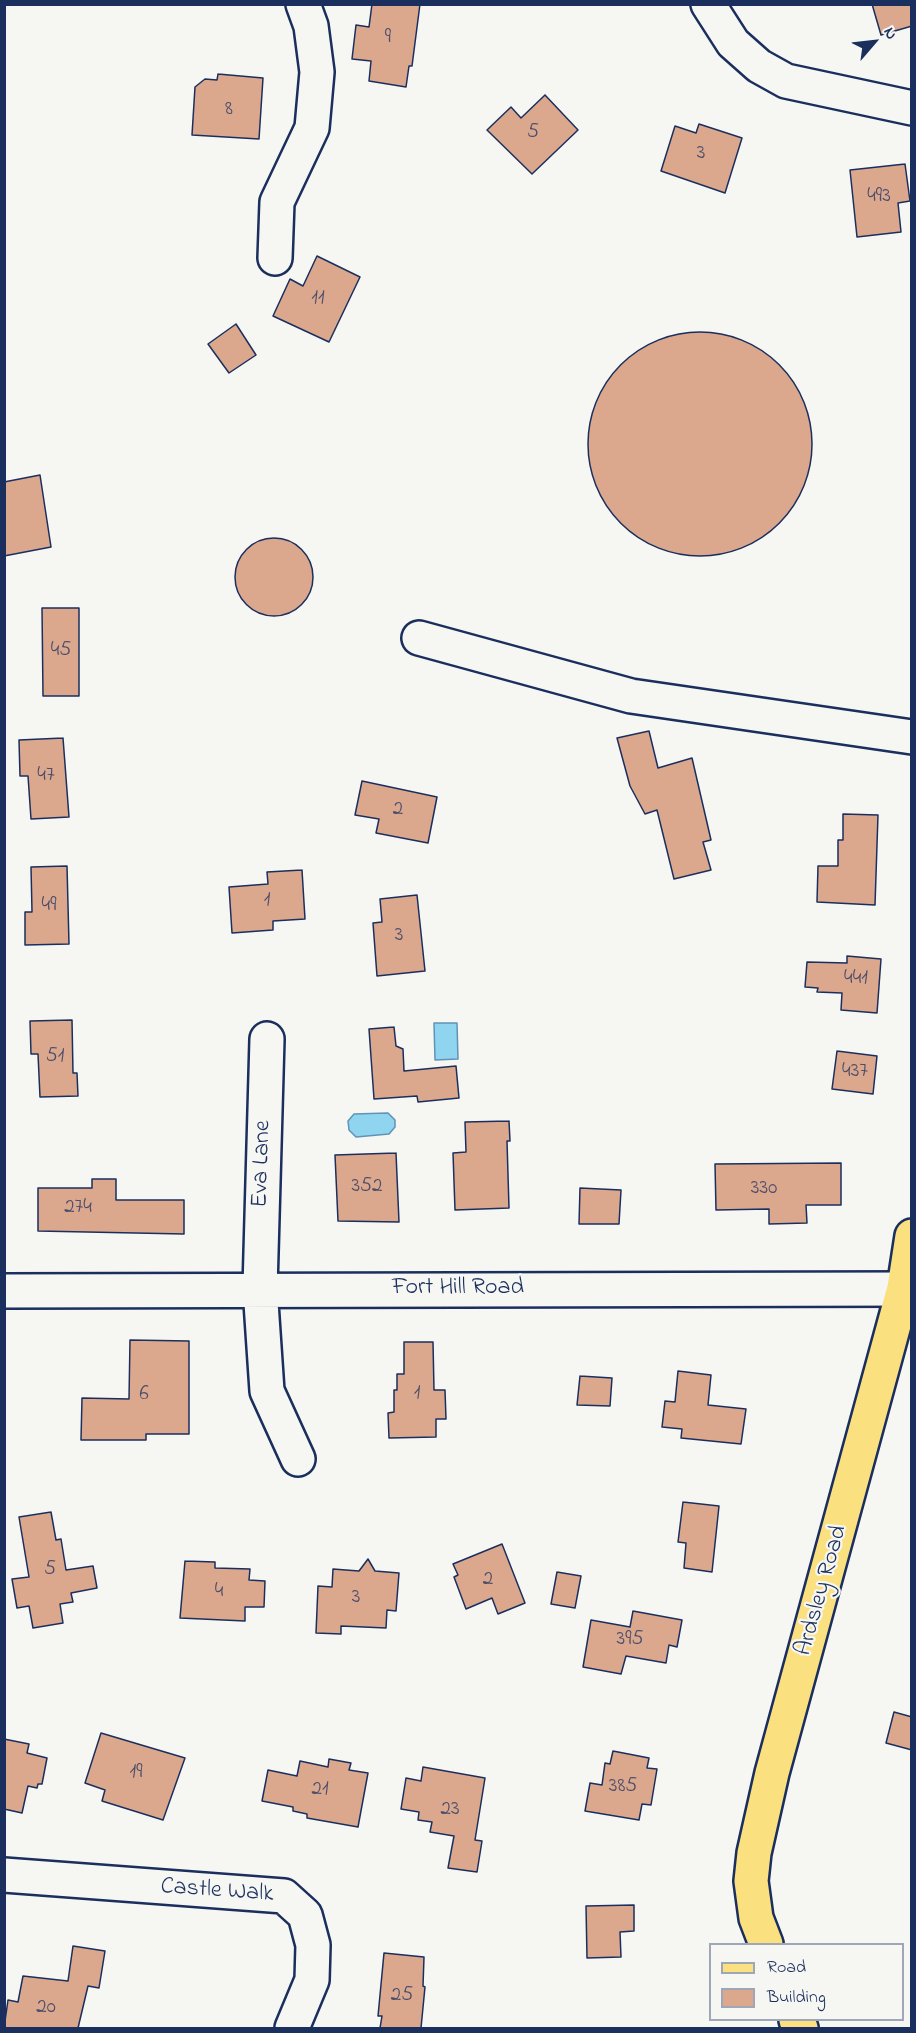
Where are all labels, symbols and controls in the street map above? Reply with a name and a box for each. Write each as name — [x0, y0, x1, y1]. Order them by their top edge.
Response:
north arrow — [844, 12, 904, 72]
text: N — [877, 23, 903, 44]
house number: 9 — [385, 26, 391, 52]
house number: 8 — [225, 98, 233, 124]
house number: 5 — [527, 121, 539, 147]
house number: 3 — [697, 142, 705, 168]
house number: 493 — [867, 185, 891, 211]
house number: 11 — [311, 287, 325, 313]
house number: 45 — [51, 639, 71, 665]
house number: 47 — [37, 764, 55, 790]
house number: 2 — [393, 798, 403, 824]
house number: 1 — [264, 889, 270, 915]
house number: 49 — [42, 894, 56, 920]
house number: 3 — [395, 924, 403, 950]
house number: 441 — [844, 967, 868, 993]
house number: 51 — [46, 1045, 64, 1071]
house number: 437 — [842, 1060, 868, 1086]
street label: Eva Lane — [247, 1120, 279, 1208]
house number: 352 — [351, 1175, 383, 1201]
house number: 330 — [751, 1177, 777, 1203]
house number: 274 — [64, 1196, 92, 1222]
street label: Fort Hill Road — [392, 1275, 524, 1303]
house number: 1 — [414, 1382, 420, 1408]
house number: 6 — [139, 1383, 149, 1409]
street label: Ardsley Road — [791, 1523, 855, 1659]
house number: 5 — [44, 1558, 56, 1584]
house number: 2 — [483, 1568, 493, 1594]
house number: 4 — [215, 1580, 223, 1606]
house number: 3 — [352, 1586, 360, 1612]
house number: 395 — [616, 1628, 644, 1654]
house number: 19 — [130, 1761, 142, 1787]
house number: 385 — [609, 1775, 637, 1801]
house number: 21 — [311, 1778, 329, 1804]
house number: 23 — [440, 1798, 460, 1824]
street label: Castle Walk — [159, 1874, 275, 1910]
legend — [709, 1943, 904, 2021]
text: Road — [767, 1955, 806, 1981]
house number: 25 — [391, 1984, 413, 2010]
text: Building — [767, 1985, 826, 2011]
house number: 20 — [36, 1996, 56, 2022]

